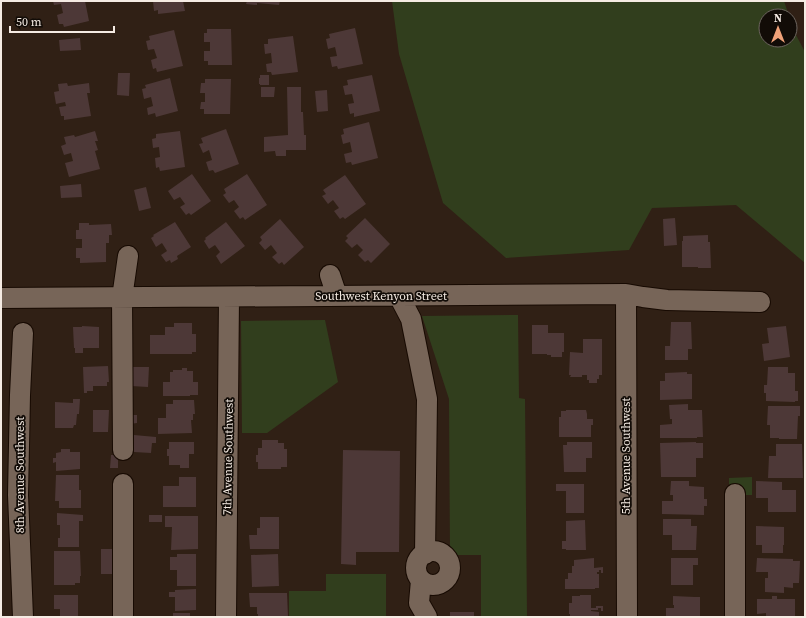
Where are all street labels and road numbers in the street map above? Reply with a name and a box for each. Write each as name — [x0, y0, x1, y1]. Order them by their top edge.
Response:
street label: Southwest Kenyon Street — [315, 288, 447, 304]
street label: 7th Avenue Southwest — [219, 398, 237, 515]
street label: 5th Avenue Southwest — [618, 398, 634, 514]
street label: 8th Avenue Southwest — [12, 417, 28, 533]

